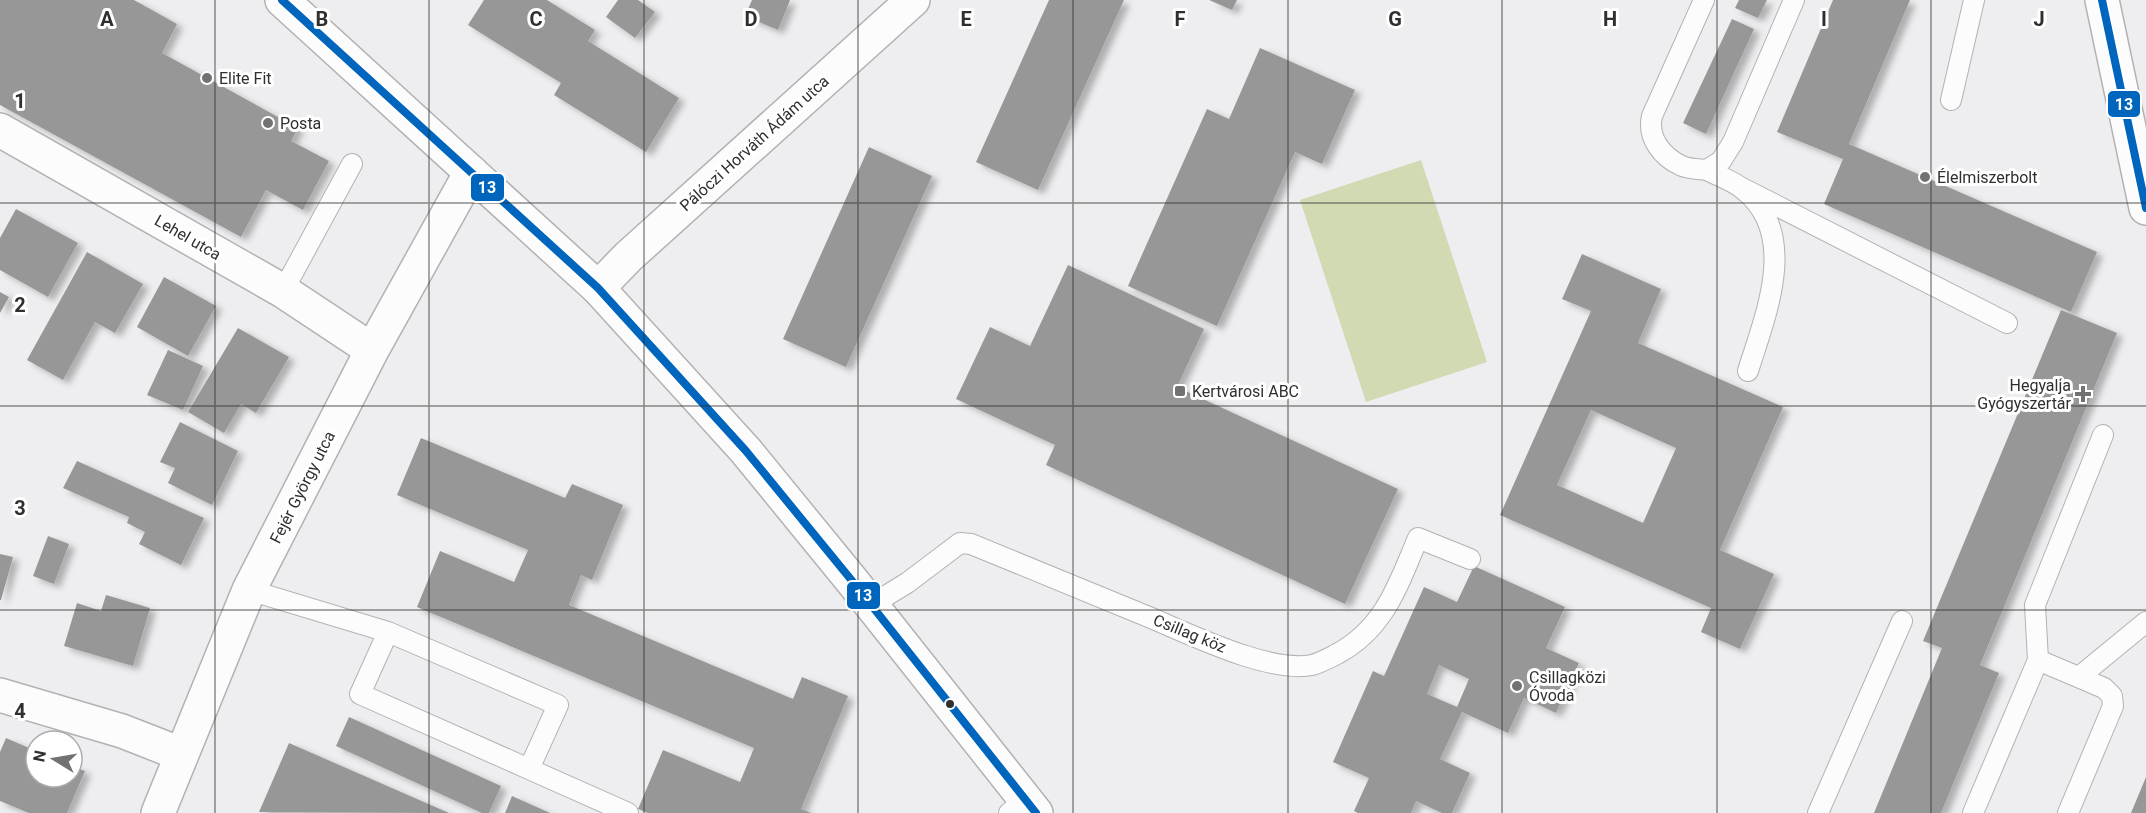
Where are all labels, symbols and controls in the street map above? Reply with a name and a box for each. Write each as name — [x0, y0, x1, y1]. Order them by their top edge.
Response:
text: A — [100, 7, 114, 31]
text: B — [316, 7, 328, 31]
text: C — [529, 7, 543, 31]
text: D — [745, 7, 758, 31]
text: E — [960, 7, 972, 31]
text: F — [1175, 7, 1186, 31]
text: G — [1388, 7, 1402, 31]
text: H — [1603, 7, 1617, 31]
text: I — [1821, 7, 1827, 31]
text: J — [2033, 7, 2045, 31]
place label: Elite Fit — [219, 69, 272, 88]
marker: Elite Fit — [200, 71, 214, 85]
street label: Pálóczi Horváth Ádám utca — [676, 72, 833, 215]
text: 1 — [14, 89, 26, 113]
line badge: 13 — [2107, 90, 2141, 118]
text: 13 — [2115, 95, 2133, 114]
place label: Posta — [280, 114, 321, 133]
marker: Posta — [261, 116, 275, 130]
place label: Élelmiszerbolt — [1937, 168, 2038, 187]
marker: Élelmiszerbolt — [1918, 170, 1932, 184]
line badge: 13 — [470, 173, 505, 202]
text: 13 — [478, 178, 496, 197]
street label: Lehel utca — [151, 211, 224, 264]
text: 2 — [14, 293, 26, 317]
place label: Hegyalja Gyógyszertár — [1977, 376, 2072, 413]
place label: Kertvárosi ABC — [1192, 382, 1299, 401]
marker: Kertvárosi ABC — [1173, 384, 1187, 398]
marker: Hegyalja Gyógyszertár — [2076, 387, 2090, 401]
street label: Fejér György utca — [266, 428, 339, 546]
text: 3 — [14, 496, 26, 520]
line badge: 13 — [846, 581, 881, 610]
text: 13 — [854, 586, 872, 605]
street label: Csillag köz — [1151, 610, 1229, 657]
place label: Csillagközi Óvoda — [1529, 668, 1606, 705]
marker: Csillagközi Óvoda — [1510, 679, 1524, 693]
unlabelled marker — [944, 698, 956, 710]
text: 4 — [14, 699, 26, 723]
north arrow — [24, 729, 84, 789]
text: N — [29, 749, 50, 764]

